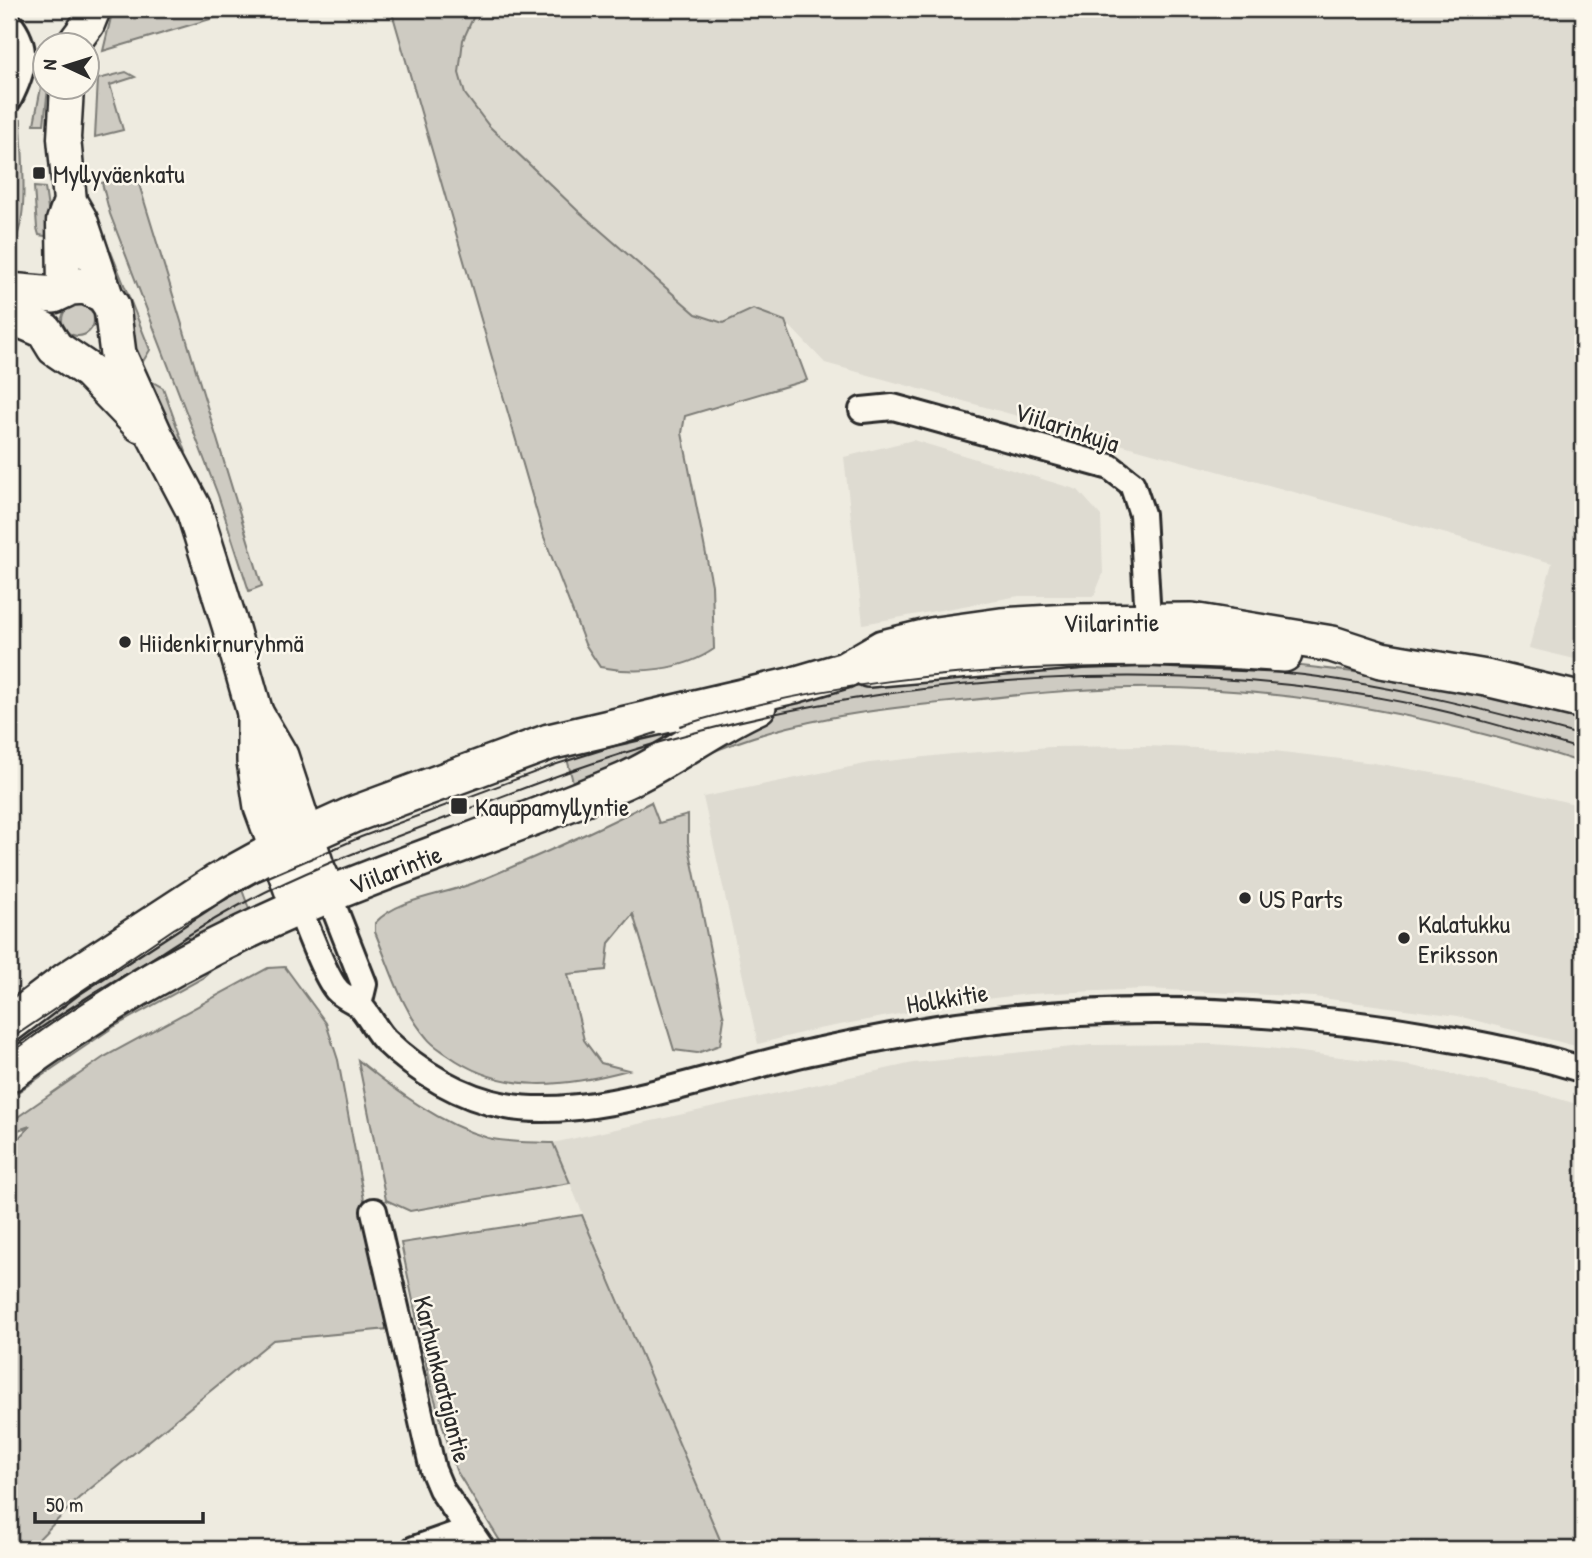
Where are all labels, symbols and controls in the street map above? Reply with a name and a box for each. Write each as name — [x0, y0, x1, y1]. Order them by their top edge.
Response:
north arrow — [32, 32, 102, 102]
text: N — [36, 59, 62, 71]
place label: Myllyväenkatu — [53, 156, 185, 191]
marker: Myllyväenkatu — [31, 165, 47, 181]
street label: Viilarinkuja — [1010, 394, 1124, 460]
street label: Viilarintie — [1063, 604, 1159, 640]
place label: Hiidenkirnuryhmä — [139, 625, 304, 660]
marker: Hiidenkirnuryhmä — [117, 634, 133, 650]
place label: Kauppamyllyntie — [475, 789, 629, 824]
marker: Kauppamyllyntie — [449, 796, 469, 816]
street label: Viilarintie — [344, 835, 446, 902]
place label: US Parts — [1259, 881, 1343, 916]
marker: US Parts — [1237, 890, 1253, 906]
place label: Kalatukku Eriksson — [1418, 906, 1510, 971]
marker: Kalatukku Eriksson — [1396, 930, 1412, 946]
street label: Holkkitie — [904, 974, 990, 1022]
street label: Karhunkaatajantie — [405, 1292, 481, 1466]
scale bar — [35, 1481, 203, 1525]
text: 50 m — [46, 1490, 83, 1519]

